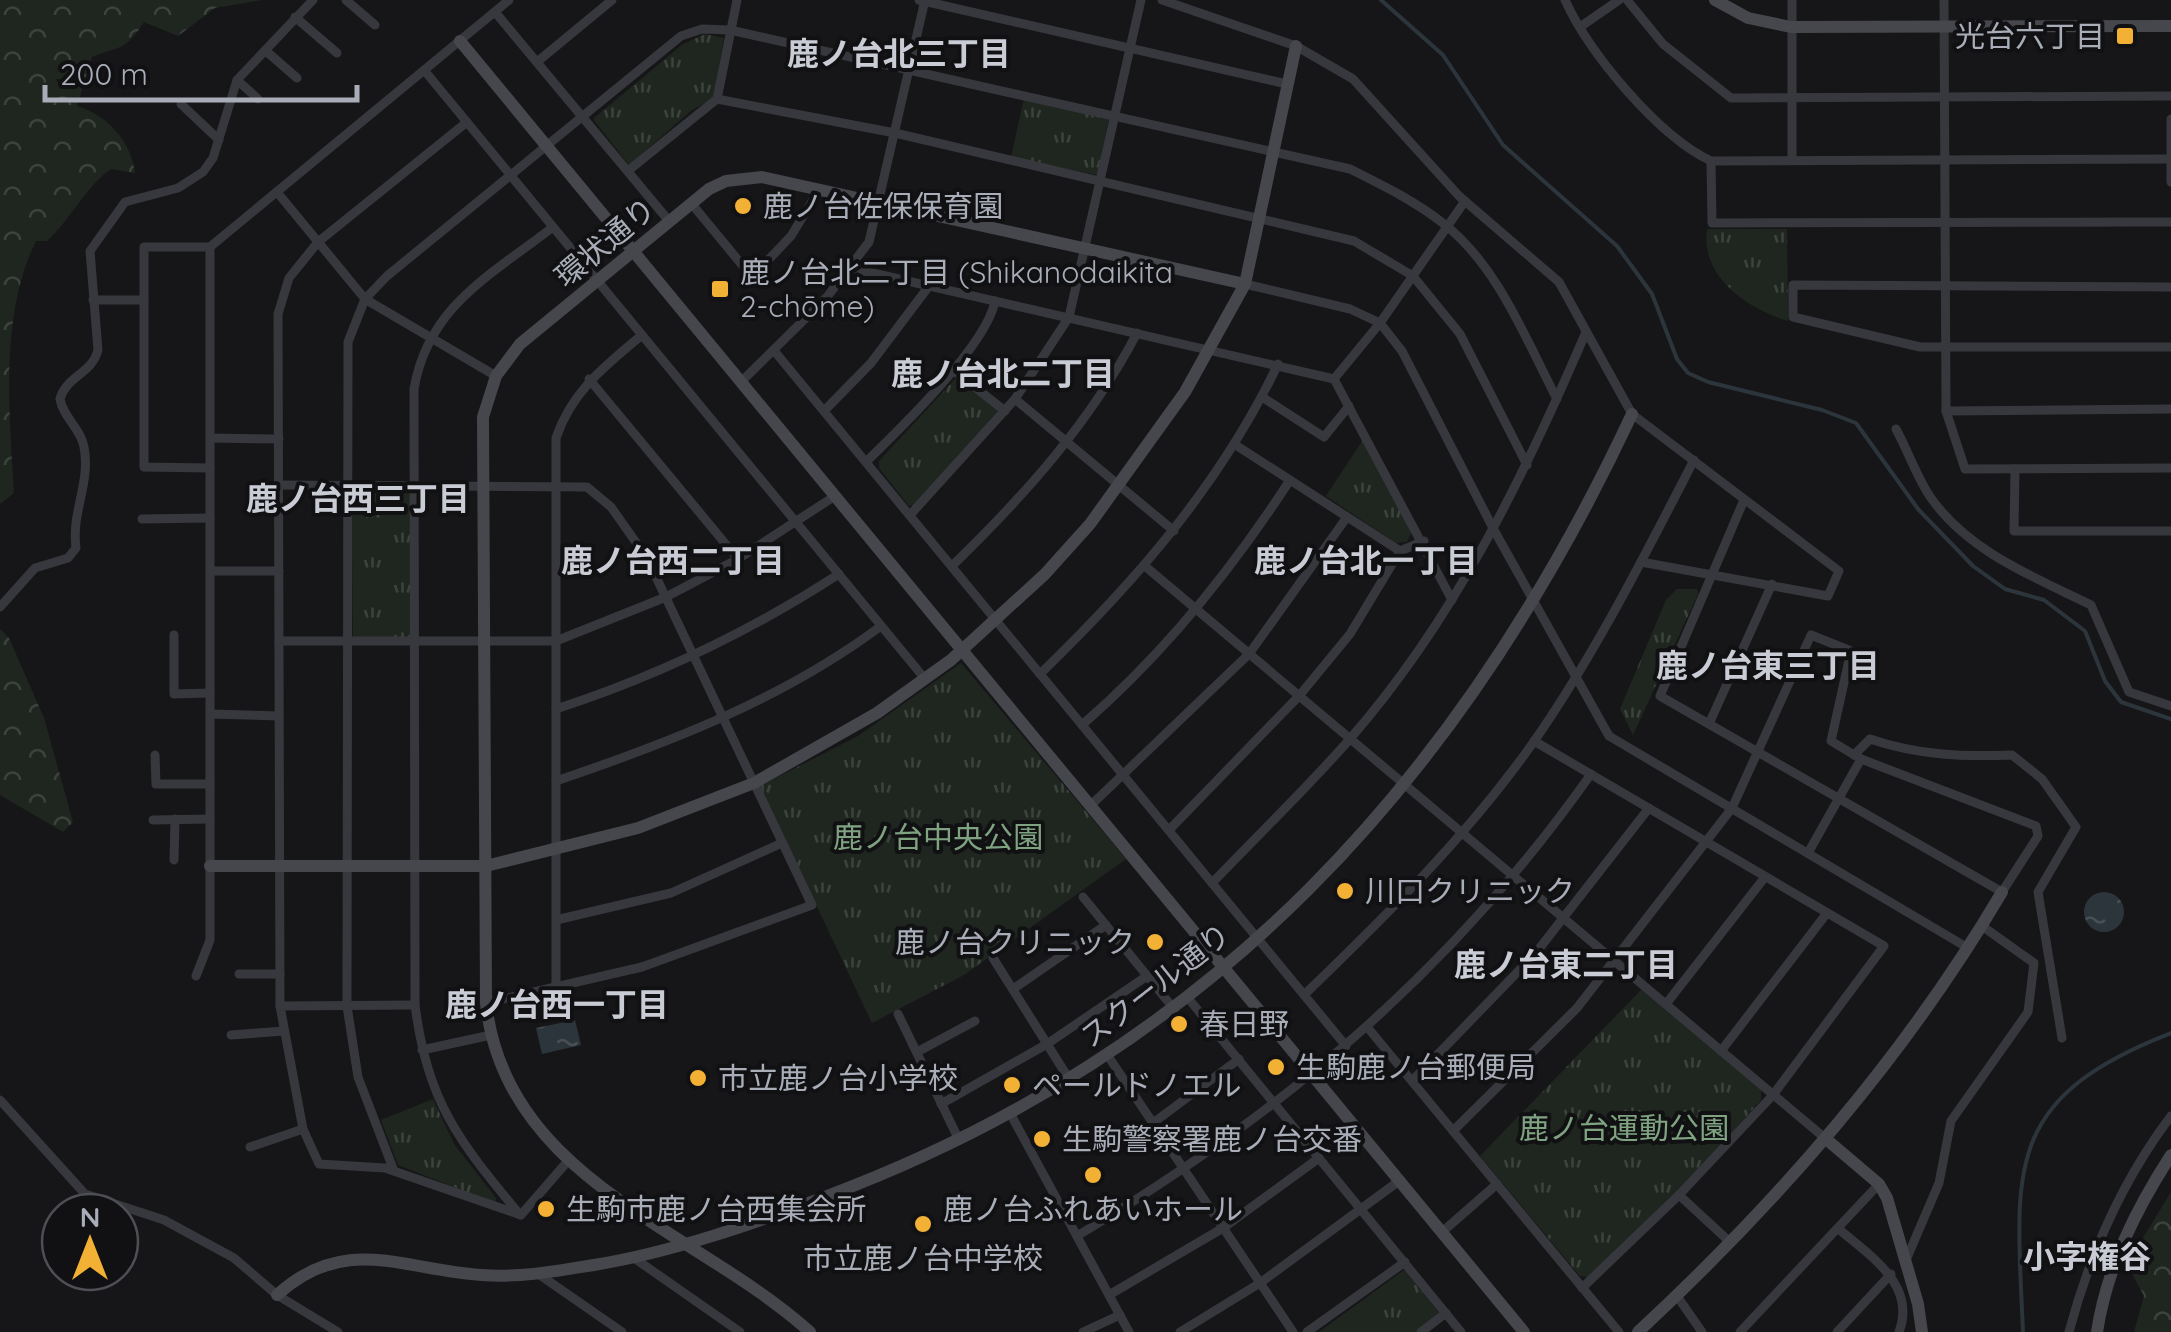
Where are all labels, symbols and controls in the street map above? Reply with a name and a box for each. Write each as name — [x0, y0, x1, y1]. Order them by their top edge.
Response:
place label: 光台六丁目 — [1955, 17, 2105, 55]
marker: 光台六丁目 — [2114, 25, 2136, 47]
district label: 鹿ノ台北三丁目 — [787, 33, 1011, 73]
scale bar — [45, 40, 358, 102]
text: 200 m — [60, 55, 148, 93]
place label: 鹿ノ台佐保保育園 — [763, 187, 1003, 225]
street label: 環状通り — [547, 189, 663, 295]
marker: 鹿ノ台佐保保育園 — [732, 195, 754, 217]
place label: 鹿ノ台北二丁目 (Shikanodaikita 2-chōme) — [740, 253, 1173, 325]
marker: 鹿ノ台北二丁目 (Shikanodaikita 2-chōme) — [709, 278, 731, 300]
district label: 鹿ノ台北二丁目 — [891, 353, 1115, 393]
district label: 鹿ノ台西三丁目 — [246, 478, 470, 518]
district label: 鹿ノ台西二丁目 — [561, 540, 785, 580]
district label: 鹿ノ台北一丁目 — [1254, 540, 1478, 580]
district label: 鹿ノ台東三丁目 — [1656, 645, 1880, 685]
park label: 鹿ノ台中央公園 — [833, 818, 1043, 856]
place label: 川口クリニック — [1365, 872, 1575, 910]
marker: 川口クリニック — [1334, 880, 1356, 902]
street label: スクール通り — [1072, 915, 1238, 1055]
place label: 鹿ノ台クリニック — [895, 923, 1135, 961]
marker: 鹿ノ台クリニック — [1144, 931, 1166, 953]
district label: 鹿ノ台東二丁目 — [1454, 944, 1678, 984]
district label: 鹿ノ台西一丁目 — [445, 984, 669, 1024]
place label: 春日野 — [1199, 1005, 1289, 1043]
marker: 春日野 — [1168, 1013, 1190, 1035]
place label: 生駒鹿ノ台郵便局 — [1296, 1048, 1536, 1086]
marker: 生駒鹿ノ台郵便局 — [1265, 1056, 1287, 1078]
place label: 市立鹿ノ台小学校 — [718, 1059, 958, 1097]
place label: ペールドノエル — [1032, 1066, 1241, 1104]
marker: 市立鹿ノ台小学校 — [687, 1067, 709, 1089]
marker: ペールドノエル — [1001, 1074, 1023, 1096]
park label: 鹿ノ台運動公園 — [1519, 1109, 1729, 1147]
place label: 生駒警察署鹿ノ台交番 — [1062, 1120, 1362, 1158]
marker: 生駒警察署鹿ノ台交番 — [1031, 1128, 1053, 1150]
marker: 鹿ノ台ふれあいホール — [1082, 1164, 1104, 1186]
place label: 生駒市鹿ノ台西集会所 — [566, 1190, 866, 1228]
place label: 鹿ノ台ふれあいホール — [943, 1190, 1243, 1228]
north arrow — [40, 1192, 140, 1292]
marker: 生駒市鹿ノ台西集会所 — [535, 1198, 557, 1220]
text: N — [80, 1199, 100, 1234]
marker: 市立鹿ノ台中学校 — [912, 1213, 934, 1235]
district label: 小字権谷 — [2023, 1236, 2151, 1276]
place label: 市立鹿ノ台中学校 — [803, 1239, 1043, 1277]

